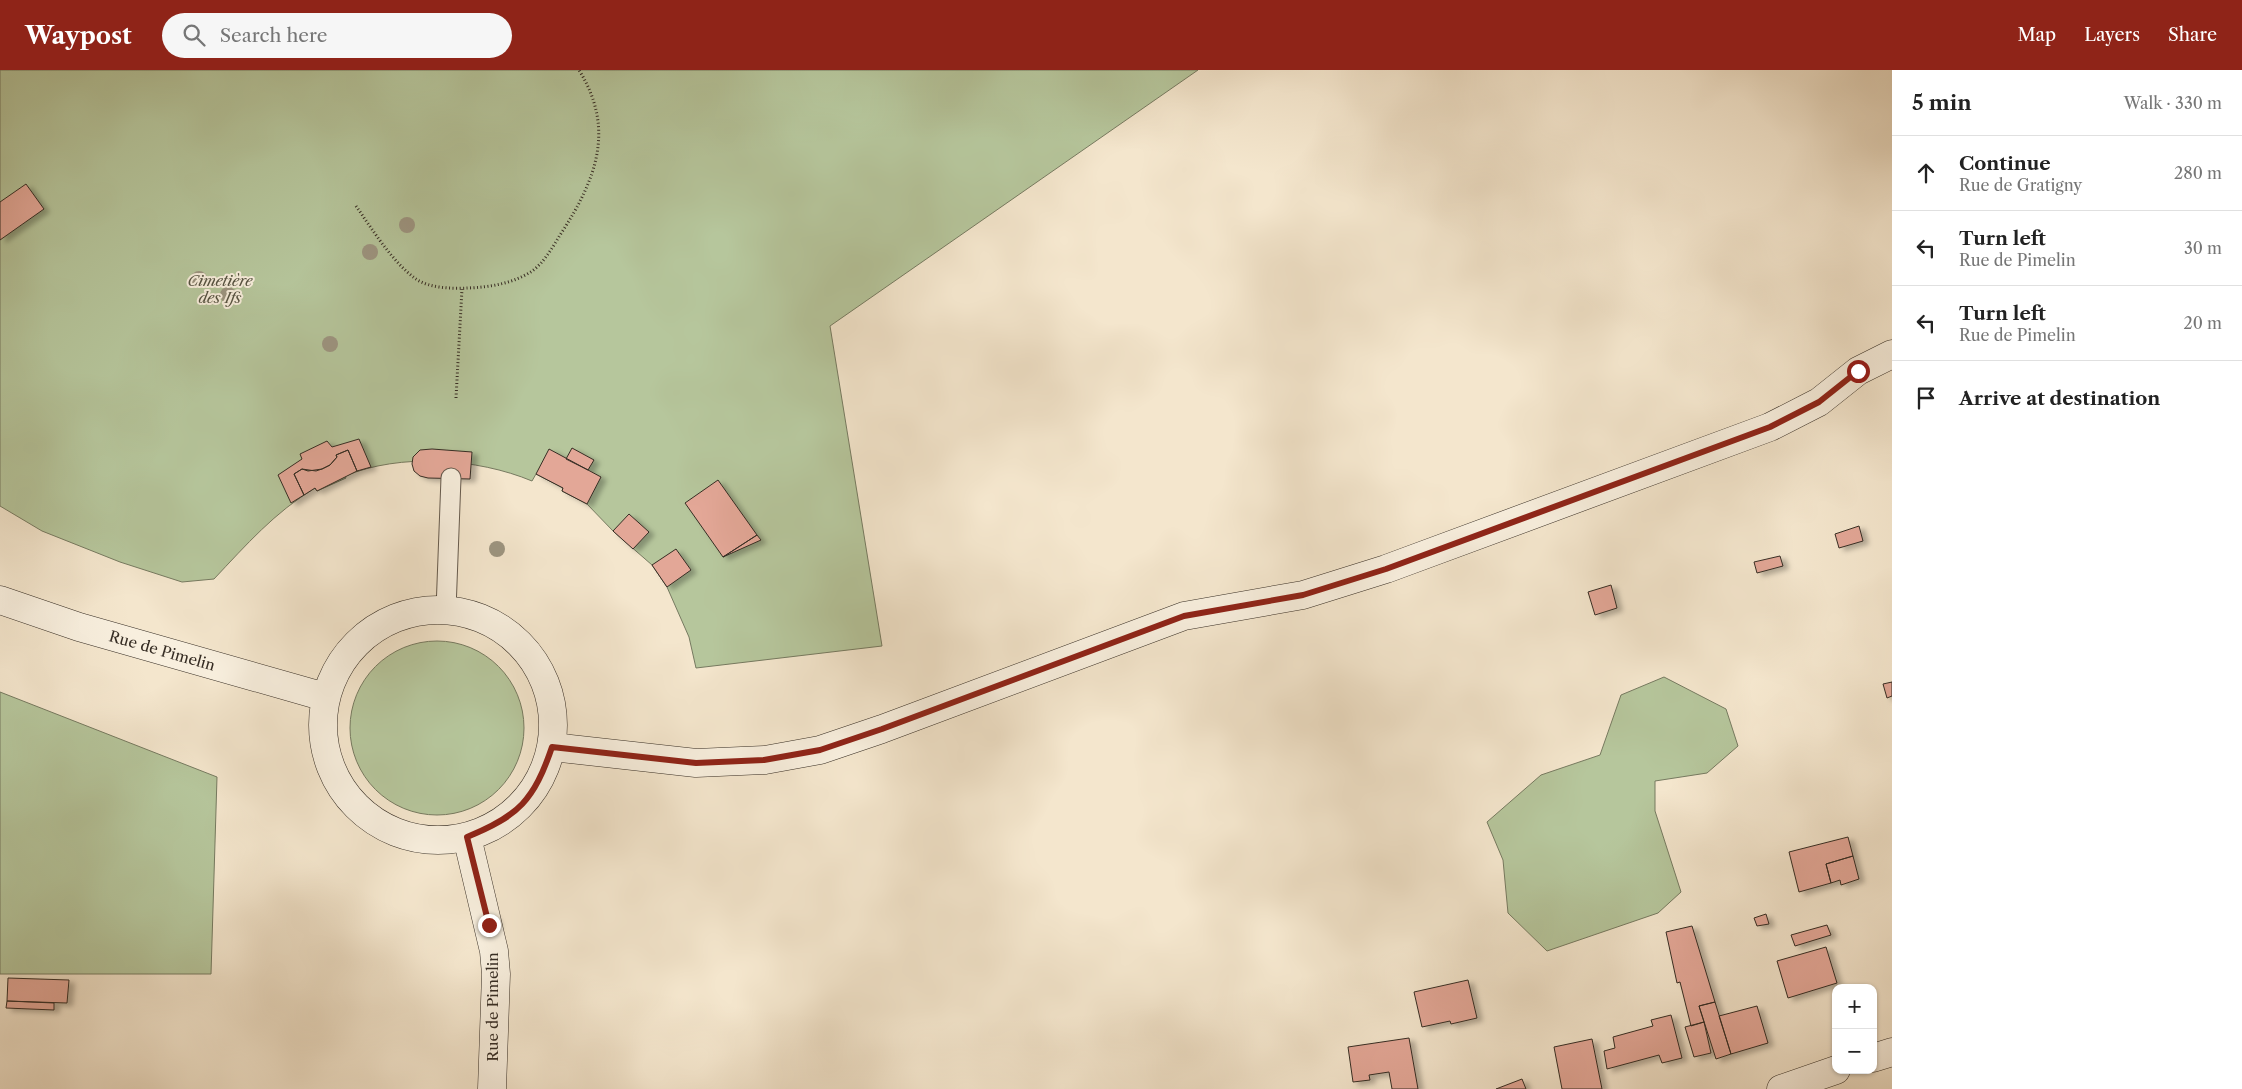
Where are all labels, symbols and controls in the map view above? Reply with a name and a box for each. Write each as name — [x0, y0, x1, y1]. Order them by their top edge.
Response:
search box — [162, 13, 512, 58]
text: Waypost — [25, 21, 132, 50]
icon: search — [180, 21, 208, 49]
text: Search here — [220, 24, 327, 47]
text: Map — [2018, 24, 2056, 46]
text: Layers — [2084, 24, 2140, 46]
text: Share — [2168, 24, 2217, 46]
text: 5 min — [1912, 90, 1972, 115]
text: Walk · 330 m — [2124, 93, 2222, 113]
text: Continue — [1959, 152, 2051, 175]
icon: ahead — [1912, 159, 1940, 187]
text: 280 m — [2174, 163, 2222, 183]
text: Rue de Gratigny — [1959, 175, 2082, 195]
text: Turn left — [1959, 227, 2046, 250]
icon: left — [1912, 234, 1940, 262]
text: 30 m — [2184, 238, 2222, 258]
text: Rue de Pimelin — [1959, 250, 2076, 270]
park label: Cimetière des Ifs — [187, 271, 253, 307]
text: Turn left — [1959, 302, 2046, 325]
icon: left — [1912, 309, 1940, 337]
text: 20 m — [2183, 313, 2222, 333]
text: Rue de Pimelin — [1959, 325, 2076, 345]
route start — [1847, 360, 1870, 383]
icon: arrive — [1912, 384, 1940, 412]
text: Arrive at destination — [1959, 387, 2160, 410]
street label: Rue de Pimelin — [107, 626, 218, 675]
route end — [478, 914, 501, 937]
street label: Rue de Pimelin — [483, 952, 502, 1062]
map controls — [1832, 984, 1877, 1074]
button: + — [1832, 984, 1877, 1029]
button: − — [1832, 1029, 1877, 1074]

